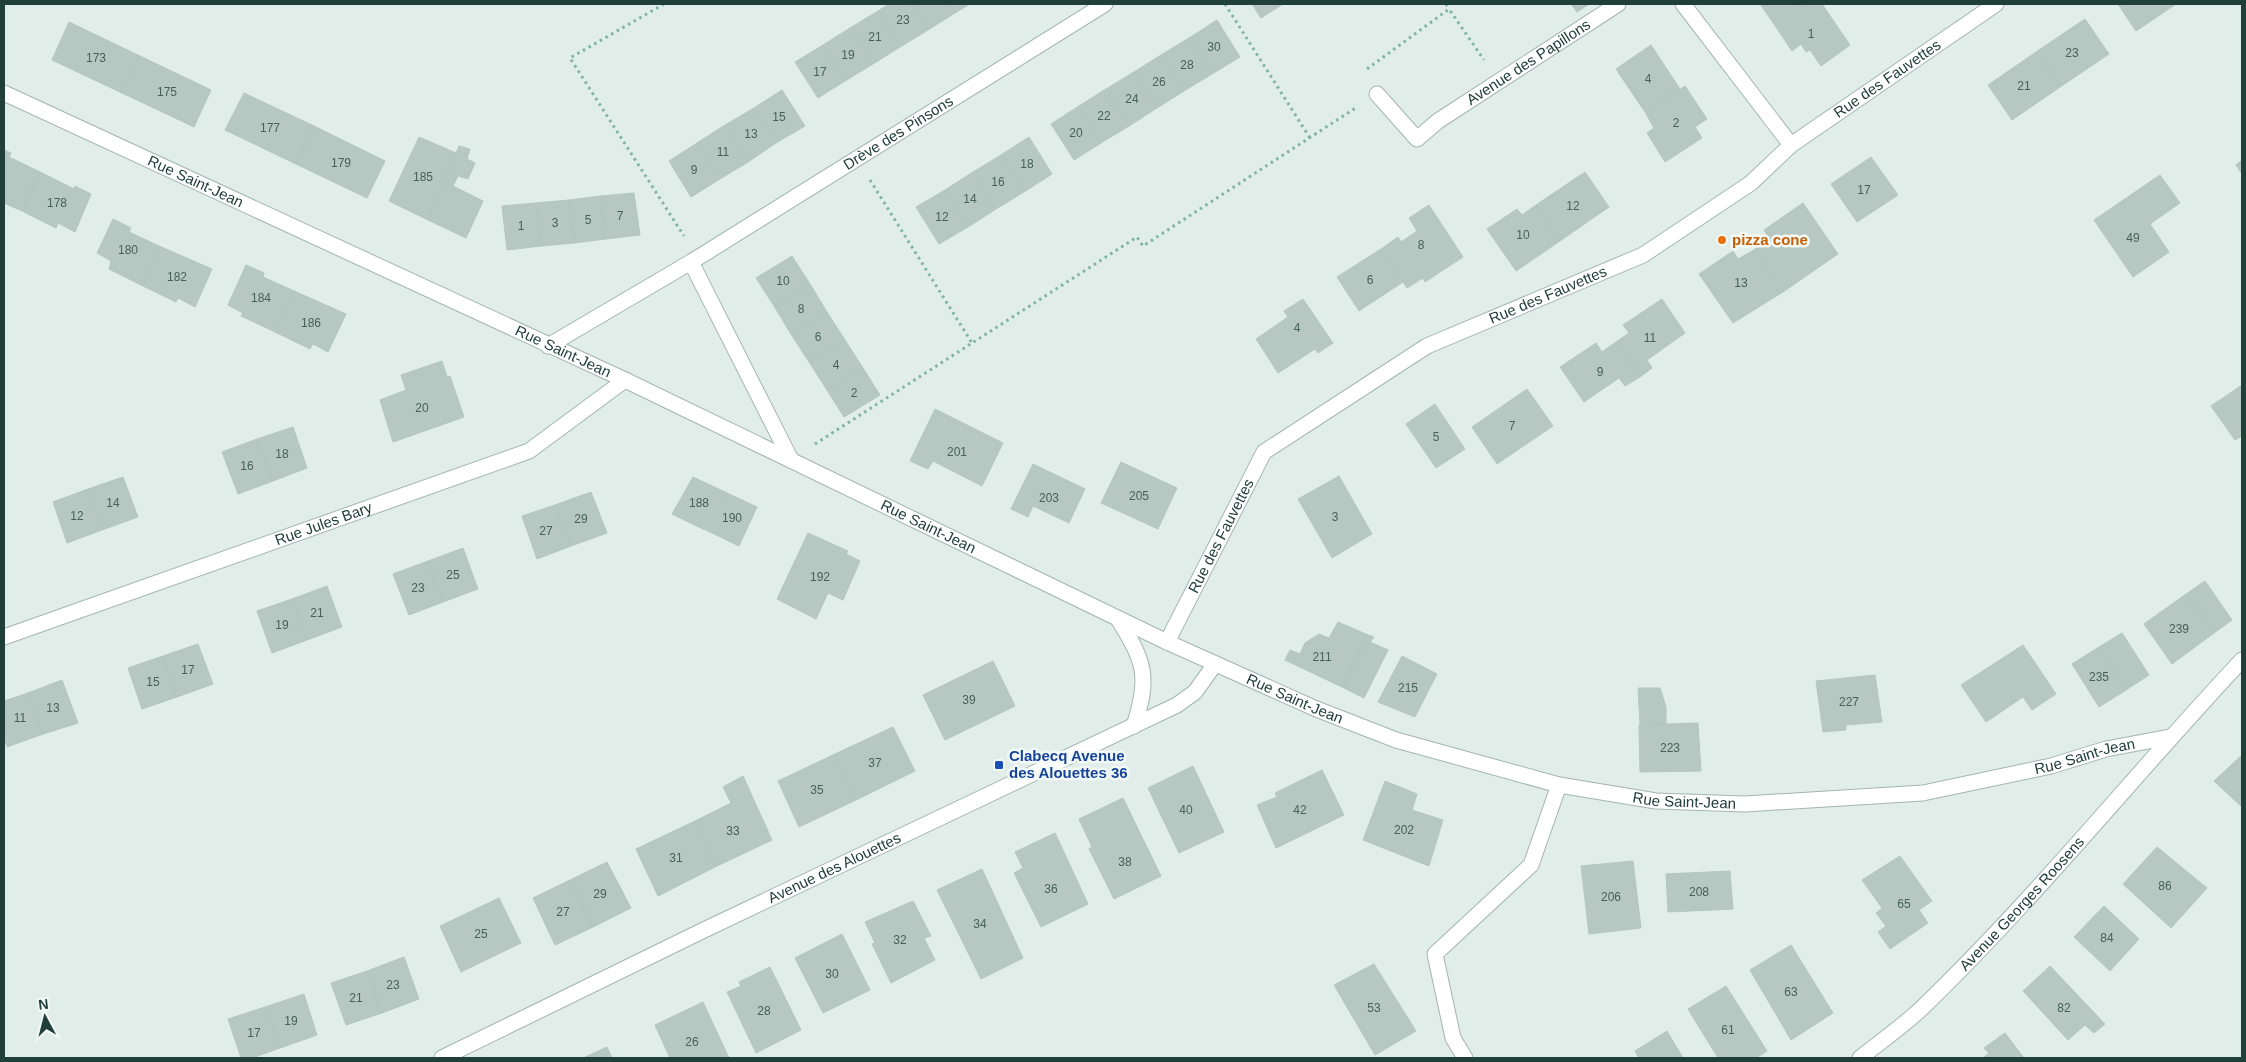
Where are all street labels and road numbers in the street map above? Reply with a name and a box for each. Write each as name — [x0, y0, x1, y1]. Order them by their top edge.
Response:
street label: Avenue des Papillons — [1463, 15, 1593, 108]
street label: Rue des Fauvettes — [1830, 36, 1944, 121]
street label: Drève des Pinsons — [840, 92, 956, 173]
street label: Rue Saint-Jean — [145, 152, 246, 210]
street label: Rue des Fauvettes — [1486, 262, 1609, 327]
street label: Rue Saint-Jean — [513, 322, 614, 380]
street label: Rue des Fauvettes — [1184, 476, 1257, 596]
street label: Rue Saint-Jean — [878, 496, 979, 556]
street label: Rue Jules Bary — [273, 498, 375, 548]
street label: Rue Saint-Jean — [1244, 670, 1346, 727]
street label: Rue Saint-Jean — [2033, 735, 2136, 777]
street label: Rue Saint-Jean — [1632, 788, 1736, 812]
street label: Avenue des Alouettes — [765, 829, 903, 906]
street label: Avenue Georges Roosens — [1956, 833, 2087, 974]

